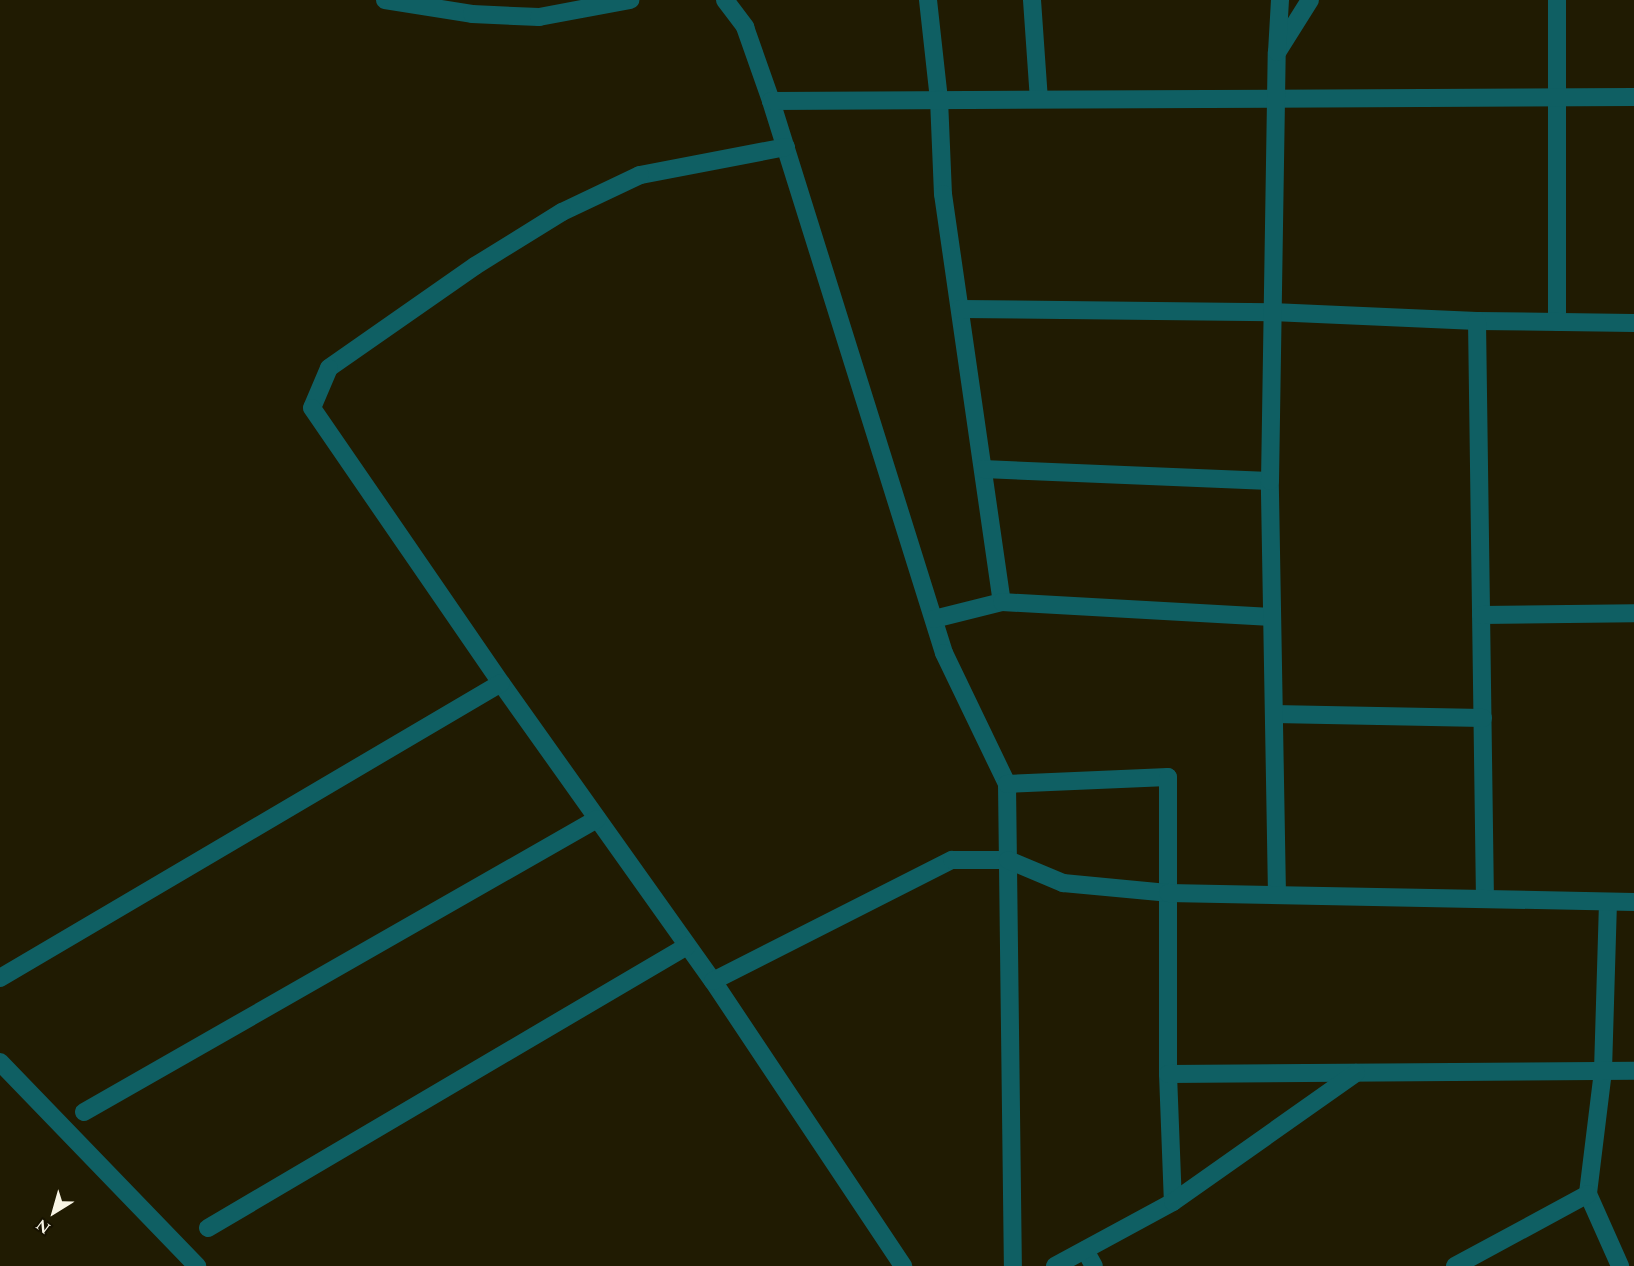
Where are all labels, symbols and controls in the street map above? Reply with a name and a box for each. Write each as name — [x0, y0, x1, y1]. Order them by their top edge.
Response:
north arrow — [24, 1182, 84, 1242]
text: N — [31, 1213, 56, 1240]

